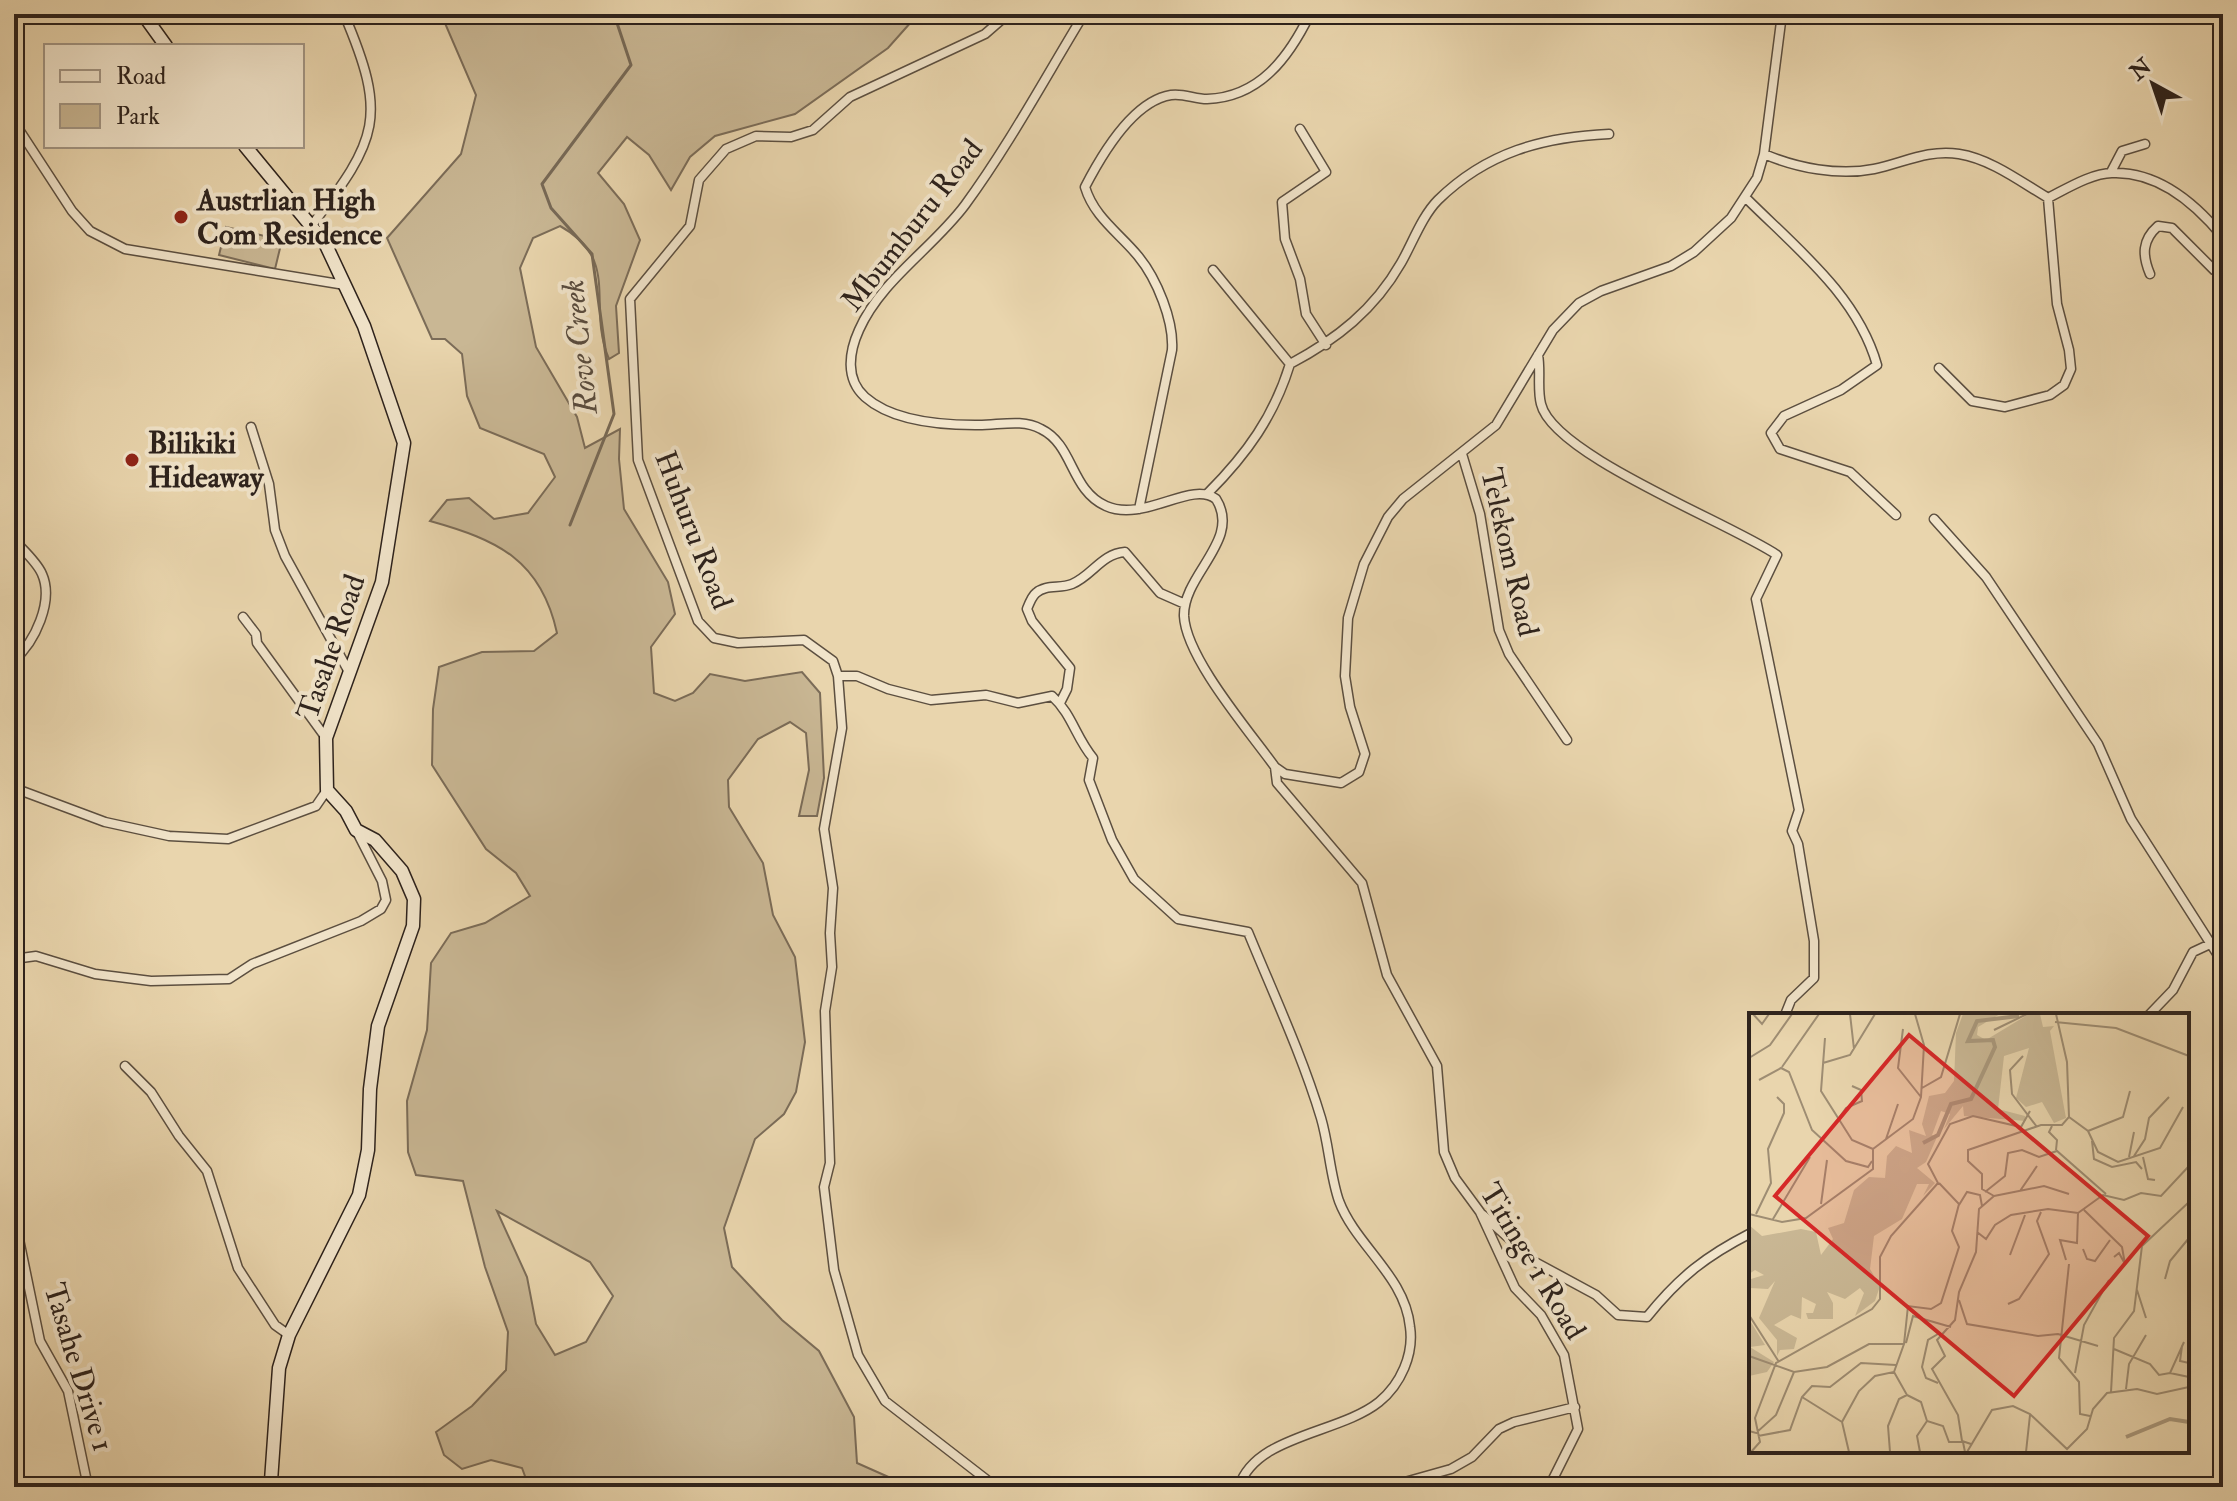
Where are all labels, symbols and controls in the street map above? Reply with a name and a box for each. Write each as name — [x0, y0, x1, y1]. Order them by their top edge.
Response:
legend — [44, 44, 304, 148]
north arrow — [2113, 44, 2193, 124]
text: N — [2123, 52, 2158, 87]
text: Road — [116, 61, 166, 92]
text: Park — [116, 101, 160, 132]
street label: Mbumburu Road — [834, 132, 991, 319]
place label: Austrlian High Com Residence — [195, 182, 383, 253]
marker: Austrlian High Com Residence — [172, 208, 190, 226]
water label: Rove Creek — [553, 278, 607, 417]
place label: Bilikiki Hideaway — [148, 425, 265, 496]
street label: Huhuru Road — [646, 446, 741, 615]
marker: Bilikiki Hideaway — [123, 451, 141, 469]
street label: Telekom Road — [1472, 464, 1547, 640]
street label: Tasahe Road — [289, 569, 374, 725]
inset map — [1749, 1013, 2189, 1453]
street label: Titinge 1 Road — [1471, 1176, 1594, 1347]
street label: Tasahe Drive 1 — [35, 1278, 122, 1456]

